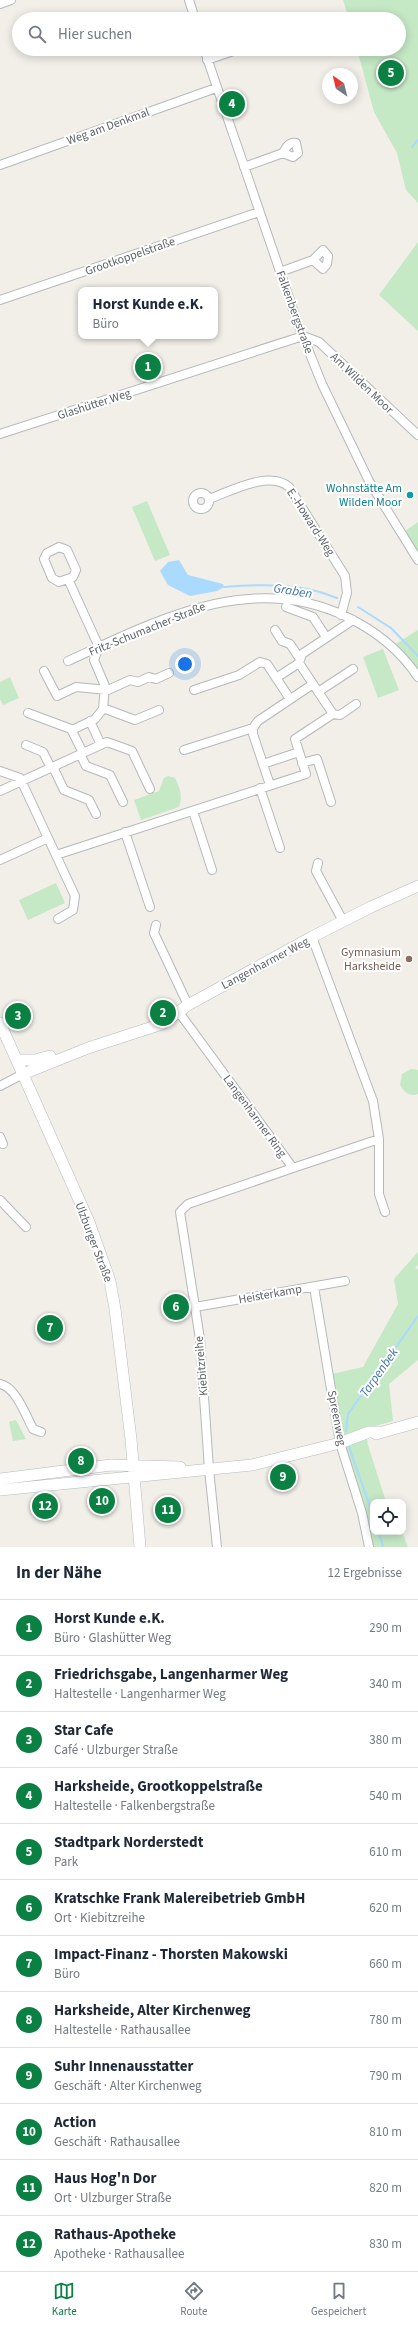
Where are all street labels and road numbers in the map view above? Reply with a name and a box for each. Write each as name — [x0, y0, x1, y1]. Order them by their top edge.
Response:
street label: Weg am Denkmal — [64, 104, 152, 149]
street label: Grootkoppelstraße — [83, 233, 178, 280]
street label: Falkenbergstraße — [272, 268, 317, 356]
street label: Am Wilden Moor — [326, 349, 398, 418]
street label: Glashütter Weg — [55, 385, 133, 424]
street label: E.-Howard-Weg — [282, 485, 339, 559]
street label: Fritz-Schumacher-Straße — [86, 598, 208, 661]
street label: Langenharmer Weg — [218, 933, 312, 994]
street label: Langenharmer Ring — [219, 1071, 290, 1161]
street label: Ulzburger Straße — [70, 1200, 117, 1285]
street label: Heisterkamp — [237, 1281, 303, 1308]
street label: Kiebitzreihe — [190, 1335, 213, 1397]
street label: Spreenweg — [323, 1389, 350, 1447]

